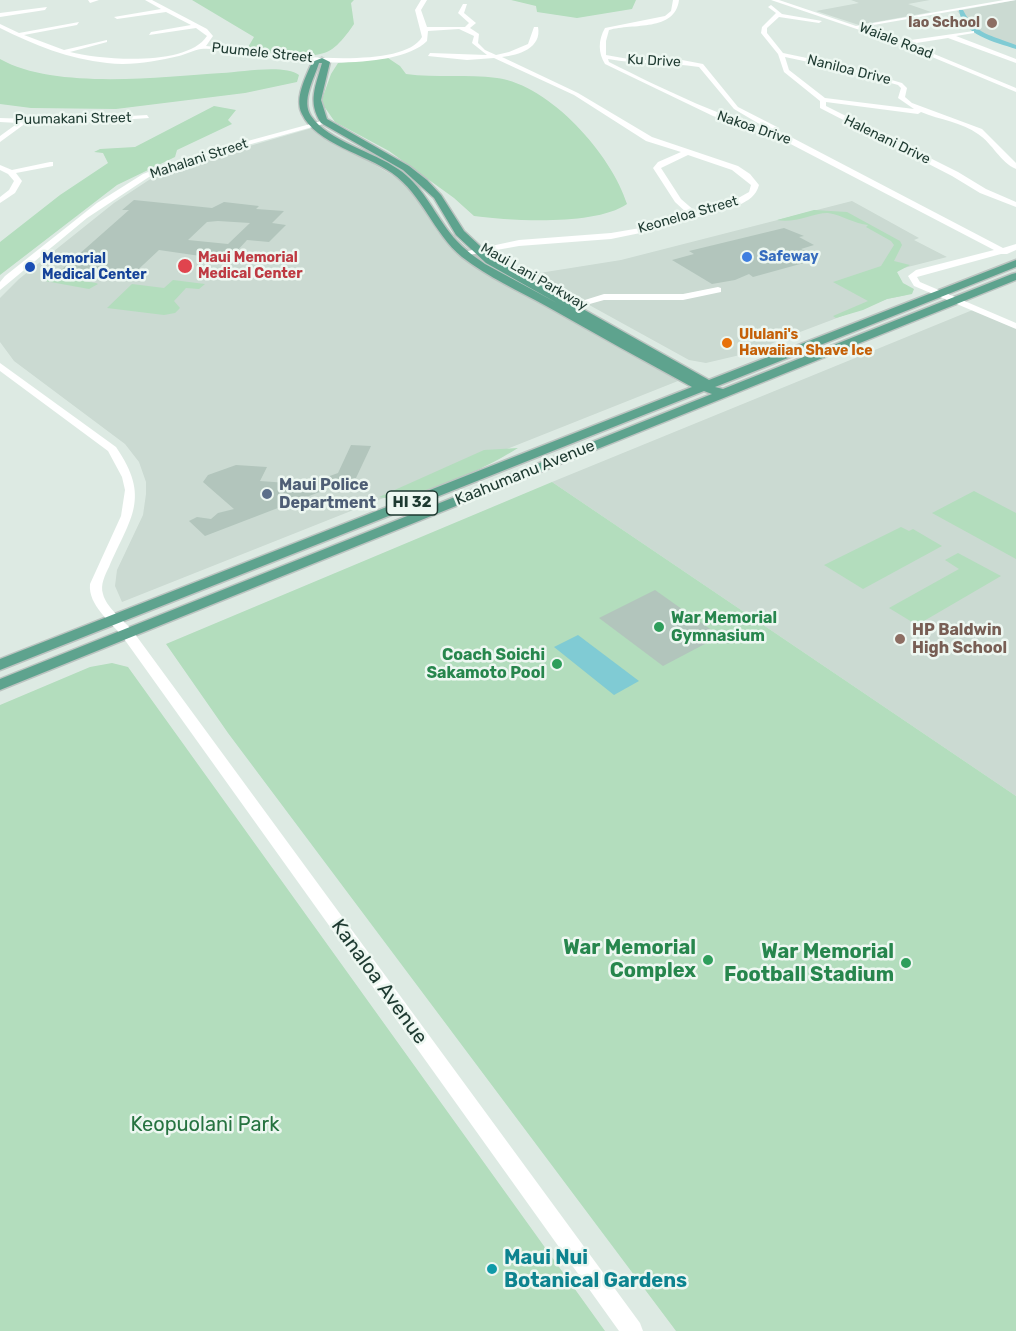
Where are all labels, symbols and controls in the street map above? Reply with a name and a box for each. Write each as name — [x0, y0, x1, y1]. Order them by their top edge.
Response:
place label: Iao School — [908, 15, 980, 31]
marker: Iao School — [985, 16, 999, 30]
street label: Waiale Road — [857, 19, 935, 63]
street label: Puumele Street — [211, 39, 313, 67]
street label: Ku Drive — [627, 51, 681, 71]
street label: Naniloa Drive — [805, 51, 893, 89]
street label: Nakoa Drive — [715, 107, 793, 149]
street label: Puumakani Street — [15, 110, 131, 128]
street label: Halenani Drive — [841, 112, 933, 168]
street label: Mahalani Street — [148, 135, 250, 183]
street label: Keoneloa Street — [636, 193, 740, 237]
street label: Maui Lani Parkway — [478, 240, 590, 314]
place label: Safeway — [759, 249, 819, 265]
place label: Maui Memorial Medical Center — [198, 250, 303, 282]
marker: Safeway — [740, 250, 754, 264]
place label: Memorial Medical Center — [42, 251, 147, 284]
marker: Maui Memorial Medical Center — [176, 257, 194, 275]
marker: Memorial Medical Center — [23, 260, 37, 274]
place label: Ululani's Hawaiian Shave Ice — [739, 327, 872, 360]
marker: Ululani's Hawaiian Shave Ice — [720, 336, 734, 350]
street label: Kaahumanu Avenue — [452, 436, 598, 510]
place label: Maui Police Department — [279, 475, 376, 513]
marker: Maui Police Department — [260, 487, 274, 501]
road number: HI 32 — [386, 491, 438, 515]
place label: War Memorial Gymnasium — [671, 608, 777, 646]
marker: War Memorial Gymnasium — [652, 620, 666, 634]
place label: HP Baldwin High School — [912, 620, 1007, 658]
marker: HP Baldwin High School — [893, 632, 907, 646]
place label: Coach Soichi Sakamoto Pool — [426, 645, 545, 683]
marker: Coach Soichi Sakamoto Pool — [550, 657, 564, 671]
street label: Kanaloa Avenue — [326, 915, 432, 1049]
place label: War Memorial Complex — [563, 936, 696, 983]
place label: War Memorial Football Stadium — [724, 940, 894, 987]
marker: War Memorial Complex — [701, 953, 715, 967]
marker: War Memorial Football Stadium — [899, 956, 913, 970]
park label: Keopuolani Park — [131, 1113, 279, 1137]
place label: Maui Nui Botanical Gardens — [504, 1246, 687, 1293]
marker: Maui Nui Botanical Gardens — [485, 1262, 499, 1276]

